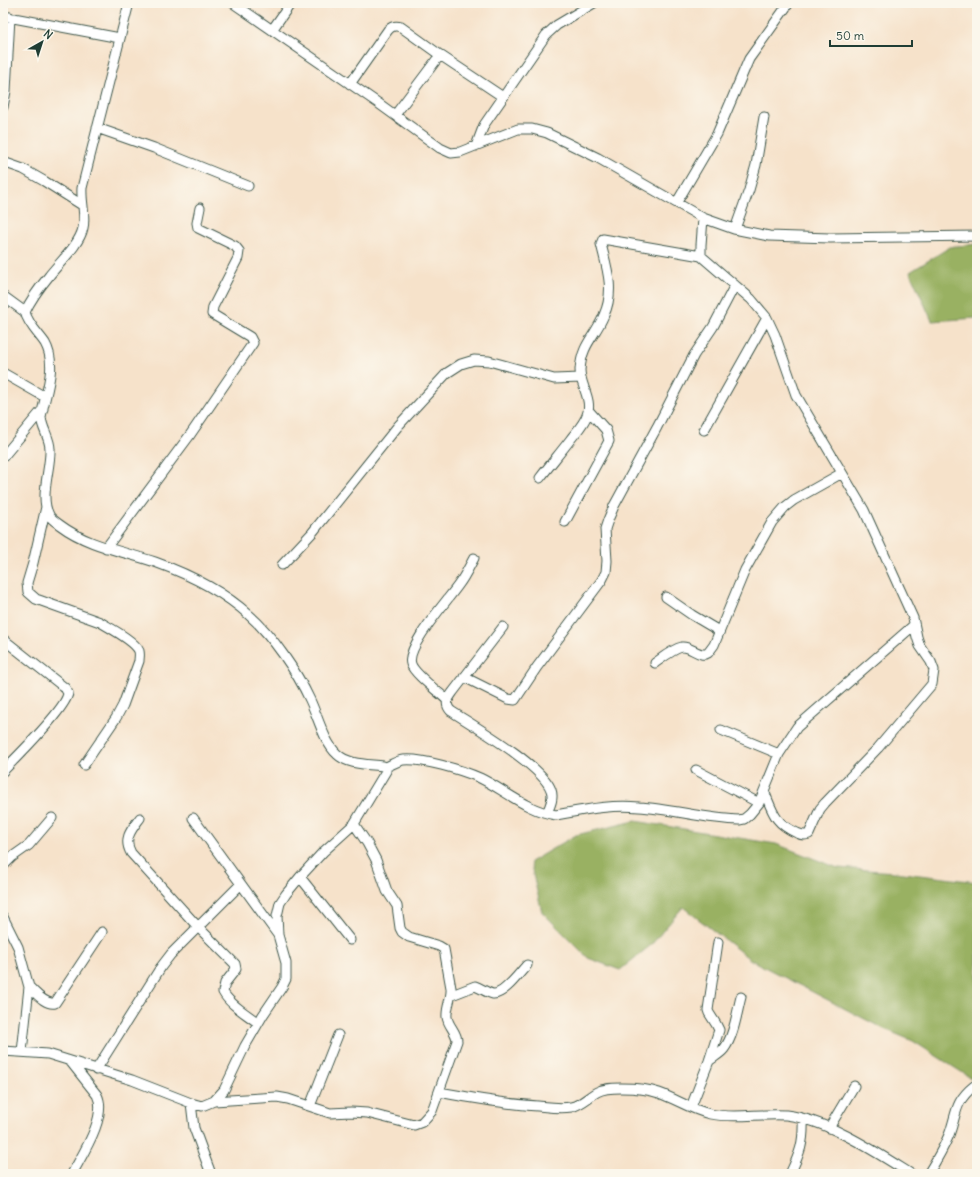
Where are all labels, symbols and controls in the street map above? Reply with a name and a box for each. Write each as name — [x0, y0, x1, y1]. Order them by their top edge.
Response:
north arrow — [22, 22, 62, 62]
scale bar — [830, 22, 912, 48]
text: N — [41, 26, 56, 42]
text: 50 m — [836, 28, 865, 43]

